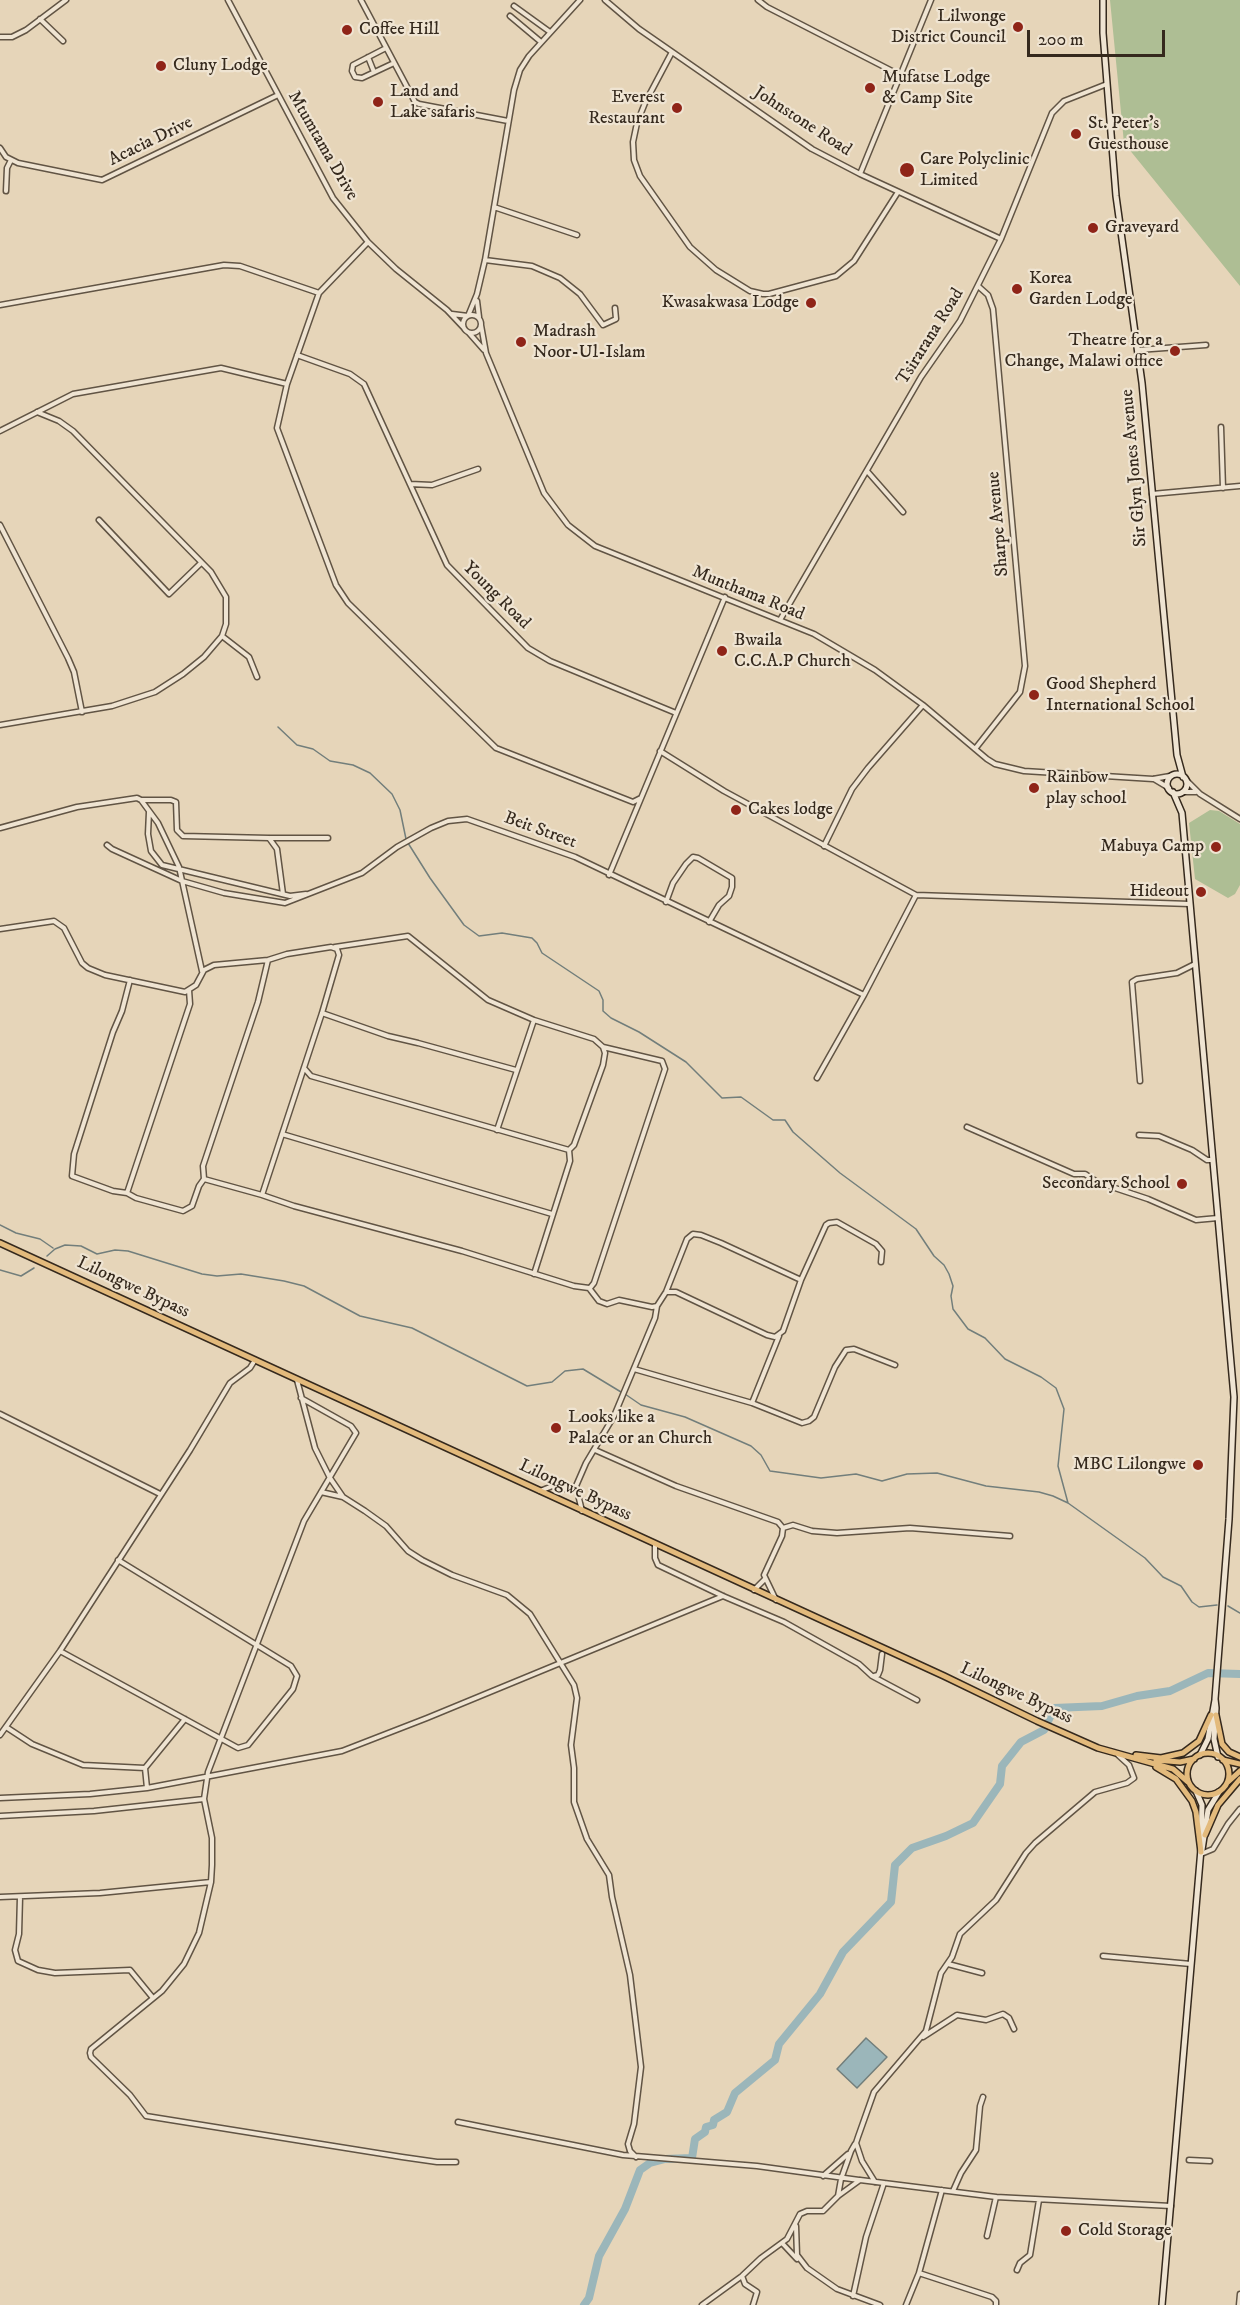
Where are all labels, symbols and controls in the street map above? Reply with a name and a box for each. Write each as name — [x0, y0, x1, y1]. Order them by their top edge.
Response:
place label: Lilwonge District Council — [891, 6, 1006, 48]
scale bar — [1030, 18, 1168, 56]
place label: Coffee Hill — [359, 19, 439, 41]
marker: Lilwonge District Council — [1011, 20, 1025, 34]
marker: Coffee Hill — [340, 23, 354, 37]
text: 200 m — [1038, 29, 1084, 51]
place label: Cluny Lodge — [173, 55, 268, 77]
marker: Cluny Lodge — [154, 59, 168, 73]
place label: Mufatse Lodge & Camp Site — [882, 67, 990, 110]
place label: Land and Lake safaris — [390, 81, 475, 124]
marker: Mufatse Lodge & Camp Site — [863, 81, 877, 95]
street label: Johnstone Road — [749, 82, 855, 162]
place label: Everest Restaurant — [588, 87, 665, 130]
street label: Mtumtama Drive — [282, 88, 362, 204]
marker: Land and Lake safaris — [371, 95, 385, 109]
marker: Everest Restaurant — [670, 101, 684, 115]
street label: Acacia Drive — [105, 112, 197, 172]
place label: St. Peter's Guesthouse — [1088, 113, 1169, 156]
marker: St. Peter's Guesthouse — [1069, 127, 1083, 141]
place label: Care Polyclinic Limited — [920, 149, 1030, 192]
marker: Care Polyclinic Limited — [898, 161, 916, 179]
place label: Graveyard — [1105, 217, 1179, 239]
marker: Graveyard — [1086, 221, 1100, 235]
place label: Korea Garden Lodge — [1029, 268, 1132, 310]
marker: Korea Garden Lodge — [1010, 282, 1024, 296]
street label: Tsirarana Road — [893, 285, 969, 389]
place label: Kwasakwasa Lodge — [662, 292, 799, 314]
marker: Kwasakwasa Lodge — [804, 296, 818, 310]
place label: Madrash Noor-Ul-Islam — [533, 321, 646, 364]
place label: Theatre for a Change, Malawi office — [1005, 330, 1163, 372]
marker: Madrash Noor-Ul-Islam — [514, 335, 528, 349]
marker: Theatre for a Change, Malawi office — [1168, 344, 1182, 358]
street label: Sir Glyn Jones Avenue — [1117, 388, 1153, 548]
street label: Sharpe Avenue — [984, 471, 1014, 577]
street label: Young Road — [458, 558, 534, 634]
street label: Munthama Road — [689, 562, 807, 626]
place label: Bwaila C.C.A.P Church — [734, 630, 851, 672]
marker: Bwaila C.C.A.P Church — [715, 644, 729, 658]
place label: Good Shepherd International School — [1046, 674, 1195, 716]
marker: Good Shepherd International School — [1027, 688, 1041, 702]
place label: Rainbow play school — [1046, 767, 1126, 810]
marker: Rainbow play school — [1027, 781, 1041, 795]
place label: Cakes lodge — [748, 799, 833, 821]
marker: Cakes lodge — [729, 803, 743, 817]
street label: Beit Street — [501, 808, 579, 854]
place label: Mabuya Camp — [1101, 836, 1204, 858]
marker: Mabuya Camp — [1209, 840, 1223, 854]
place label: Hideout — [1130, 881, 1189, 903]
marker: Hideout — [1194, 885, 1208, 899]
place label: Secondary School — [1042, 1173, 1170, 1195]
marker: Secondary School — [1175, 1177, 1189, 1191]
street label: Lilongwe Bypass — [73, 1252, 193, 1324]
place label: Looks like a Palace or an Church — [568, 1407, 712, 1450]
marker: Looks like a Palace or an Church — [549, 1421, 563, 1435]
place label: MBC Lilongwe — [1073, 1454, 1186, 1476]
street label: Lilongwe Bypass — [515, 1455, 635, 1527]
marker: MBC Lilongwe — [1191, 1458, 1205, 1472]
street label: Lilongwe Bypass — [956, 1658, 1076, 1730]
place label: Cold Storage — [1078, 2220, 1171, 2242]
marker: Cold Storage — [1059, 2224, 1073, 2238]

